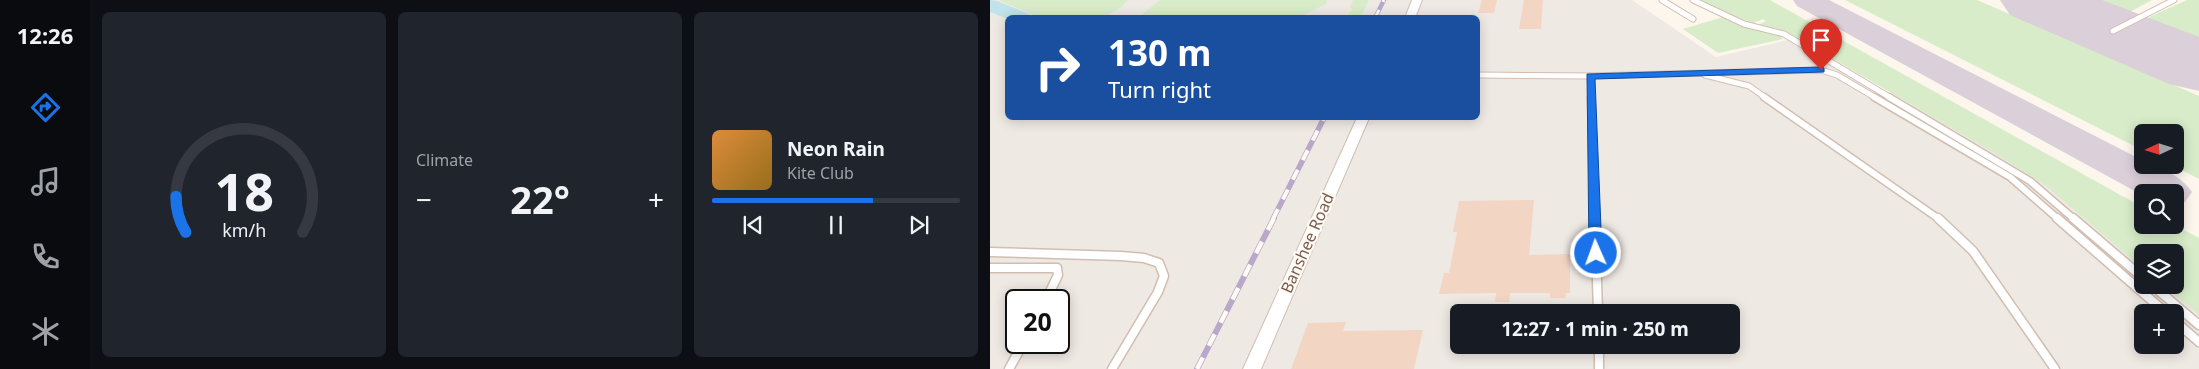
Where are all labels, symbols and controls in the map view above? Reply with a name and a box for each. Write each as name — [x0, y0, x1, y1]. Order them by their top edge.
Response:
pin — [1800, 19, 1842, 70]
text: 12:26 — [17, 20, 73, 50]
icon: arrive — [1807, 26, 1835, 54]
text: 130 m — [1108, 29, 1211, 76]
icon: right — [1025, 35, 1090, 100]
text: Turn right — [1108, 74, 1211, 104]
icon: directions — [28, 90, 63, 125]
north arrow — [2134, 124, 2184, 174]
map controls — [2134, 124, 2184, 354]
text: Neon Rain — [787, 136, 885, 162]
text: Climate — [416, 149, 473, 171]
text: 18 — [214, 155, 274, 226]
text: Kite Club — [787, 162, 854, 184]
icon: music — [28, 164, 63, 199]
text: 22° — [510, 173, 570, 225]
text: − — [416, 180, 432, 218]
text: + — [648, 180, 664, 218]
button: search — [2134, 184, 2184, 234]
street label: Banshee Road — [1275, 189, 1339, 297]
icon: previous — [739, 211, 767, 239]
icon: pause — [822, 211, 850, 239]
icon: next — [905, 211, 933, 239]
text: km/h — [222, 218, 266, 242]
position arrow — [1569, 226, 1621, 278]
icon: phone — [28, 239, 63, 274]
button: layers — [2134, 244, 2184, 294]
speed limit sign: 20 — [1005, 289, 1070, 354]
button: + — [2134, 304, 2184, 354]
icon: climate — [28, 314, 63, 349]
text: 12:27 · 1 min · 250 m — [1501, 316, 1689, 342]

